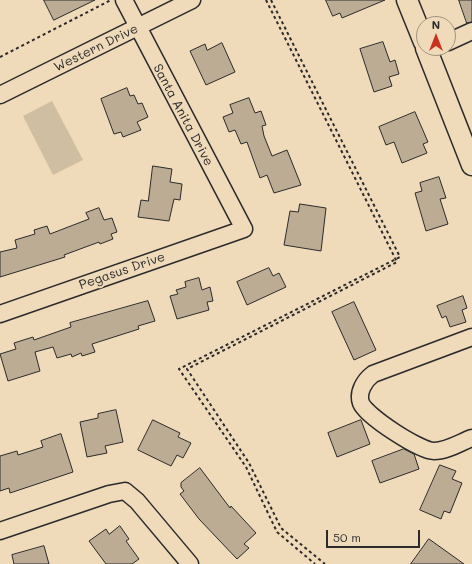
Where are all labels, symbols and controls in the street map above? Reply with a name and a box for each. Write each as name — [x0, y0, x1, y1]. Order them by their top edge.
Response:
north arrow — [416, 16, 456, 56]
text: N — [432, 17, 440, 32]
street label: Western Drive — [51, 21, 141, 75]
street label: Santa Anita Drive — [150, 61, 216, 169]
street label: Pegasus Drive — [77, 249, 167, 293]
scale bar — [328, 522, 422, 548]
text: 50 m — [333, 529, 361, 545]

